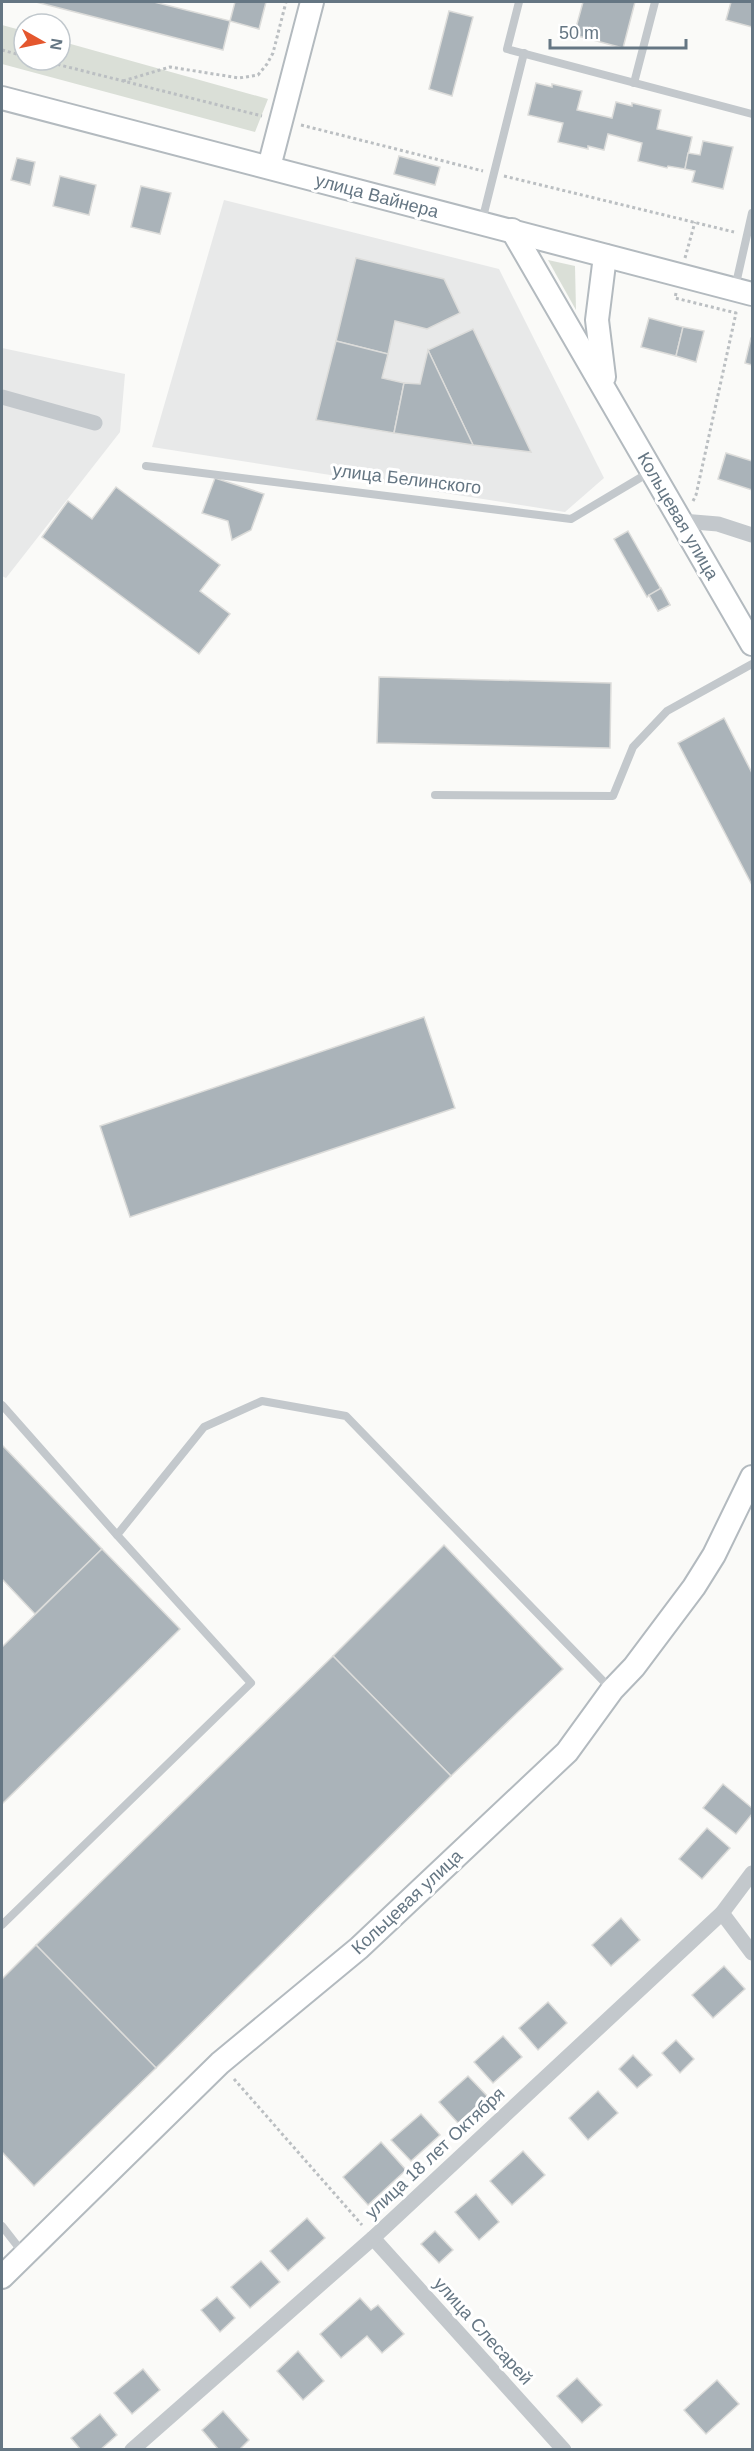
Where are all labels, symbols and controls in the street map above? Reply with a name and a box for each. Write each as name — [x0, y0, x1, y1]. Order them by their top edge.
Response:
north arrow — [12, 12, 72, 72]
scale bar — [550, 12, 686, 50]
text: 50 m — [559, 23, 599, 43]
text: N — [47, 37, 66, 51]
street label: улица Вайнера — [313, 170, 442, 222]
street label: Кольцевая улица — [633, 449, 723, 584]
street label: улица Белинского — [332, 460, 482, 498]
street label: Кольцевая улица — [348, 1845, 467, 1958]
street label: улица 18 лет Октября — [361, 2083, 509, 2223]
street label: улица Слесарей — [430, 2273, 536, 2389]

